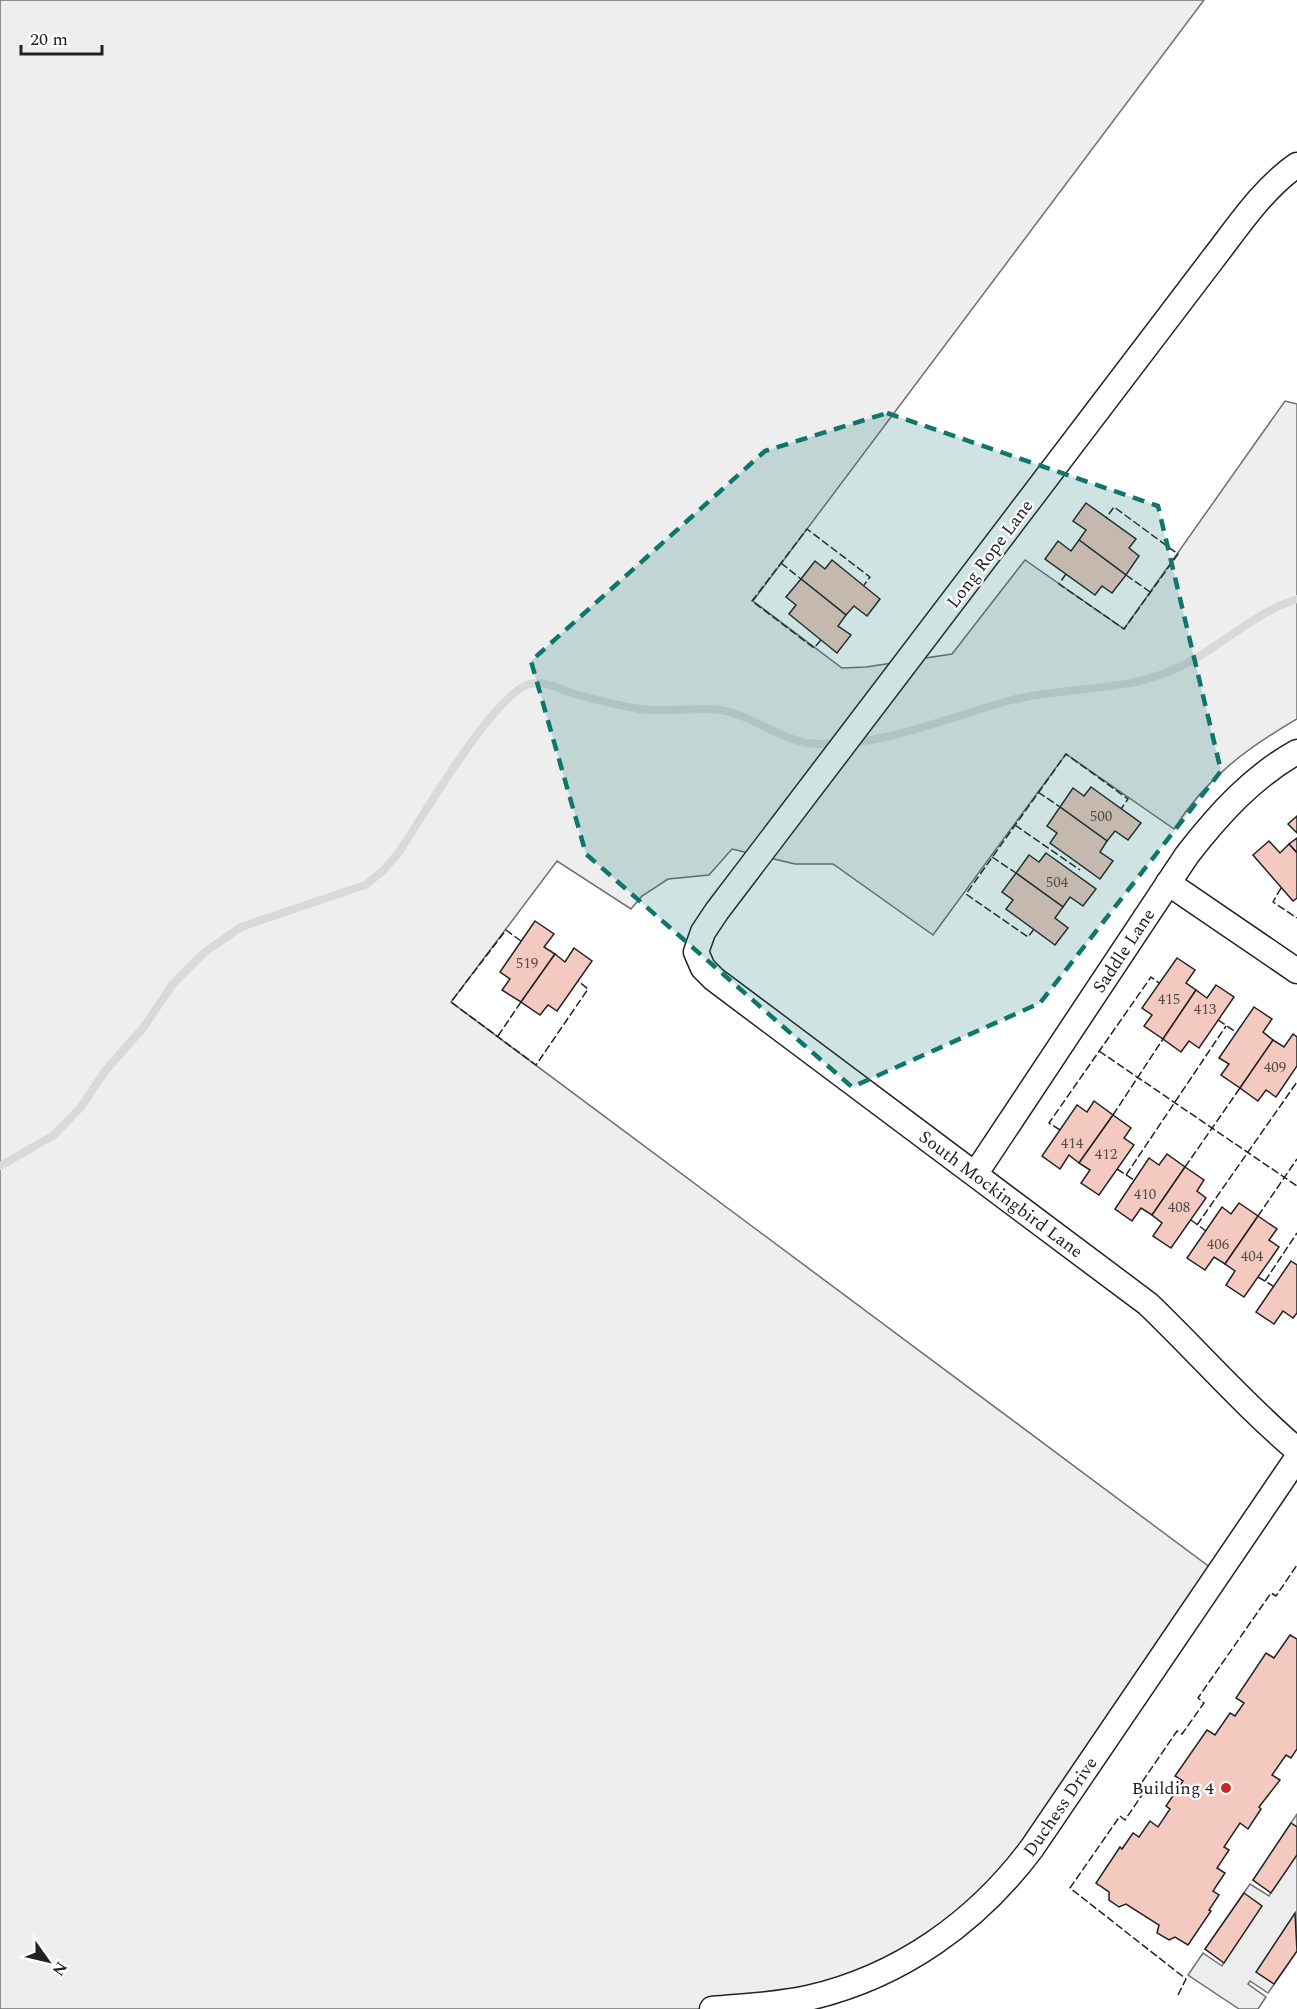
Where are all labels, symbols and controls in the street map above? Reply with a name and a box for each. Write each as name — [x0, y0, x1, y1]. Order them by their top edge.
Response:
scale bar — [21, 18, 102, 56]
text: 20 m — [30, 26, 68, 53]
street label: Long Rope Lane — [940, 494, 1040, 614]
house number: 500 — [1090, 805, 1112, 828]
house number: 504 — [1046, 871, 1069, 894]
street label: Saddle Lane — [1086, 903, 1162, 998]
house number: 519 — [516, 952, 538, 975]
house number: 415 — [1158, 988, 1180, 1011]
house number: 413 — [1194, 998, 1217, 1021]
house number: 409 — [1264, 1056, 1286, 1079]
street label: South Mockingbird Lane — [913, 1123, 1089, 1265]
house number: 414 — [1061, 1132, 1084, 1155]
house number: 412 — [1095, 1143, 1117, 1166]
house number: 410 — [1134, 1183, 1156, 1206]
house number: 408 — [1168, 1196, 1190, 1219]
house number: 406 — [1207, 1233, 1230, 1256]
house number: 404 — [1241, 1245, 1264, 1268]
street label: Duchess Drive — [1016, 1751, 1104, 1862]
place label: Building 4 — [1132, 1775, 1214, 1802]
marker: Building 4 — [1219, 1781, 1233, 1795]
north arrow — [18, 1931, 78, 1991]
text: N — [46, 1957, 73, 1981]

